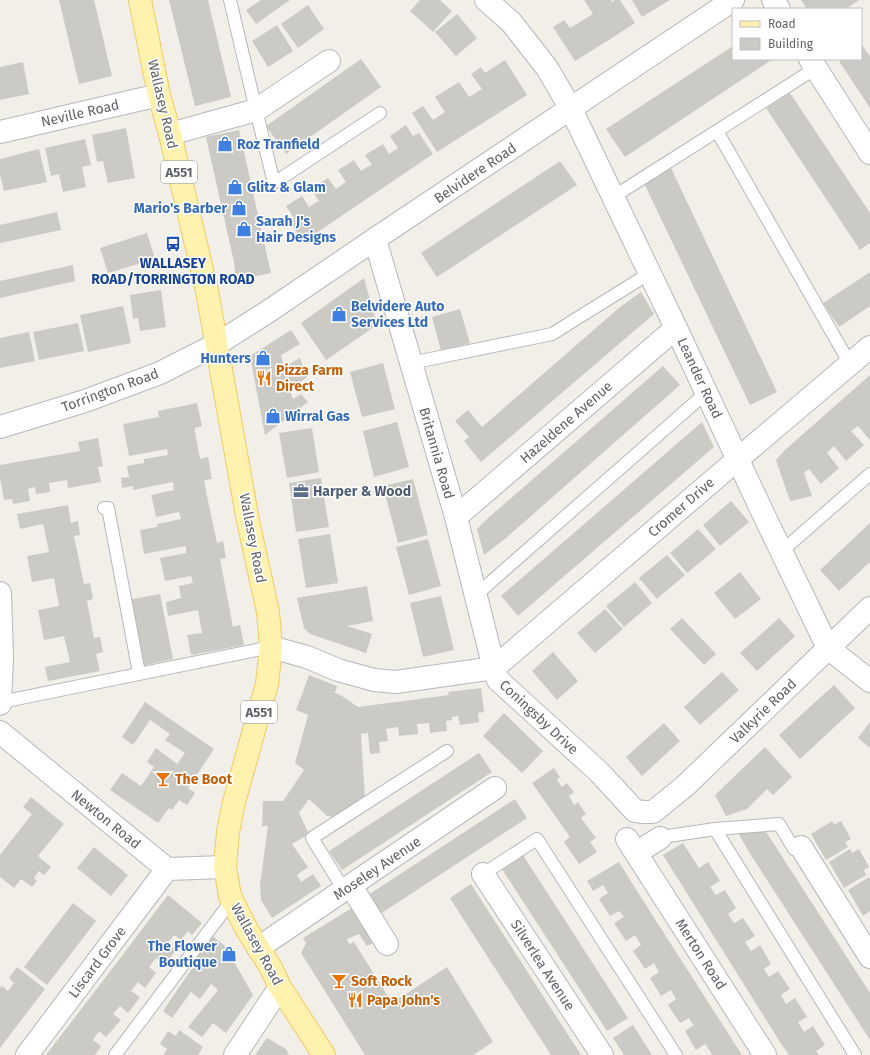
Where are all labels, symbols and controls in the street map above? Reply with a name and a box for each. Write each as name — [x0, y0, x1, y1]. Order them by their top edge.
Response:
legend — [732, 8, 862, 60]
text: Road — [768, 17, 796, 31]
text: Building — [768, 37, 814, 51]
street label: Wallasey Road — [144, 58, 181, 150]
street label: Neville Road — [39, 96, 121, 131]
shop icon: Roz Tranfield — [216, 135, 234, 153]
place label: Roz Tranfield — [237, 136, 320, 153]
street label: Belvidere Road — [431, 140, 520, 207]
road number: A551 — [161, 161, 197, 183]
shop icon: Glitz & Glam — [226, 178, 244, 196]
place label: Glitz & Glam — [247, 179, 326, 196]
shop icon: Mario's Barber — [230, 199, 248, 217]
place label: Mario's Barber — [134, 200, 227, 217]
place label: Sarah J's Hair Designs — [256, 213, 336, 246]
shop icon: Sarah J's Hair Designs — [235, 220, 253, 238]
bus stop icon: WALLASEY ROAD/TORRINGTON ROAD — [164, 235, 182, 253]
place label: WALLASEY ROAD/TORRINGTON ROAD — [91, 255, 255, 288]
place label: Belvidere Auto Services Ltd — [351, 298, 444, 331]
shop icon: Belvidere Auto Services Ltd — [330, 305, 348, 323]
street label: Leander Road — [673, 335, 726, 421]
shop icon: Hunters — [254, 349, 272, 367]
place label: Hunters — [201, 350, 251, 367]
place label: Pizza Farm Direct — [276, 362, 343, 395]
street label: Torrington Road — [59, 365, 161, 416]
restaurant icon: Pizza Farm Direct — [255, 369, 273, 387]
street label: Hazeldene Avenue — [517, 378, 616, 467]
street label: Britannia Road — [415, 405, 458, 501]
shop icon: Wirral Gas — [264, 407, 282, 425]
place label: Wirral Gas — [285, 408, 350, 425]
street label: Cromer Drive — [645, 474, 718, 541]
office icon: Harper & Wood — [292, 482, 310, 500]
place label: Harper & Wood — [313, 483, 411, 500]
street label: Wallasey Road — [235, 492, 270, 584]
street label: Valkyrie Road — [727, 675, 800, 747]
street label: Coningsby Drive — [496, 677, 582, 758]
road number: A551 — [241, 701, 277, 723]
bar icon: The Boot — [154, 770, 172, 788]
place label: The Boot — [175, 771, 233, 788]
street label: Newton Road — [68, 786, 144, 853]
street label: Moseley Avenue — [330, 833, 424, 904]
street label: Wallasey Road — [227, 900, 286, 988]
street label: Merton Road — [671, 916, 730, 993]
street label: Silverlea Avenue — [507, 917, 578, 1014]
street label: Liscard Grove — [65, 923, 130, 1001]
place label: The Flower Boutique — [148, 938, 217, 971]
shop icon: The Flower Boutique — [220, 945, 238, 963]
bar icon: Soft Rock — [330, 972, 348, 990]
place label: Soft Rock — [351, 973, 412, 990]
restaurant icon: Papa John's — [346, 991, 364, 1009]
place label: Papa John's — [367, 992, 440, 1009]

